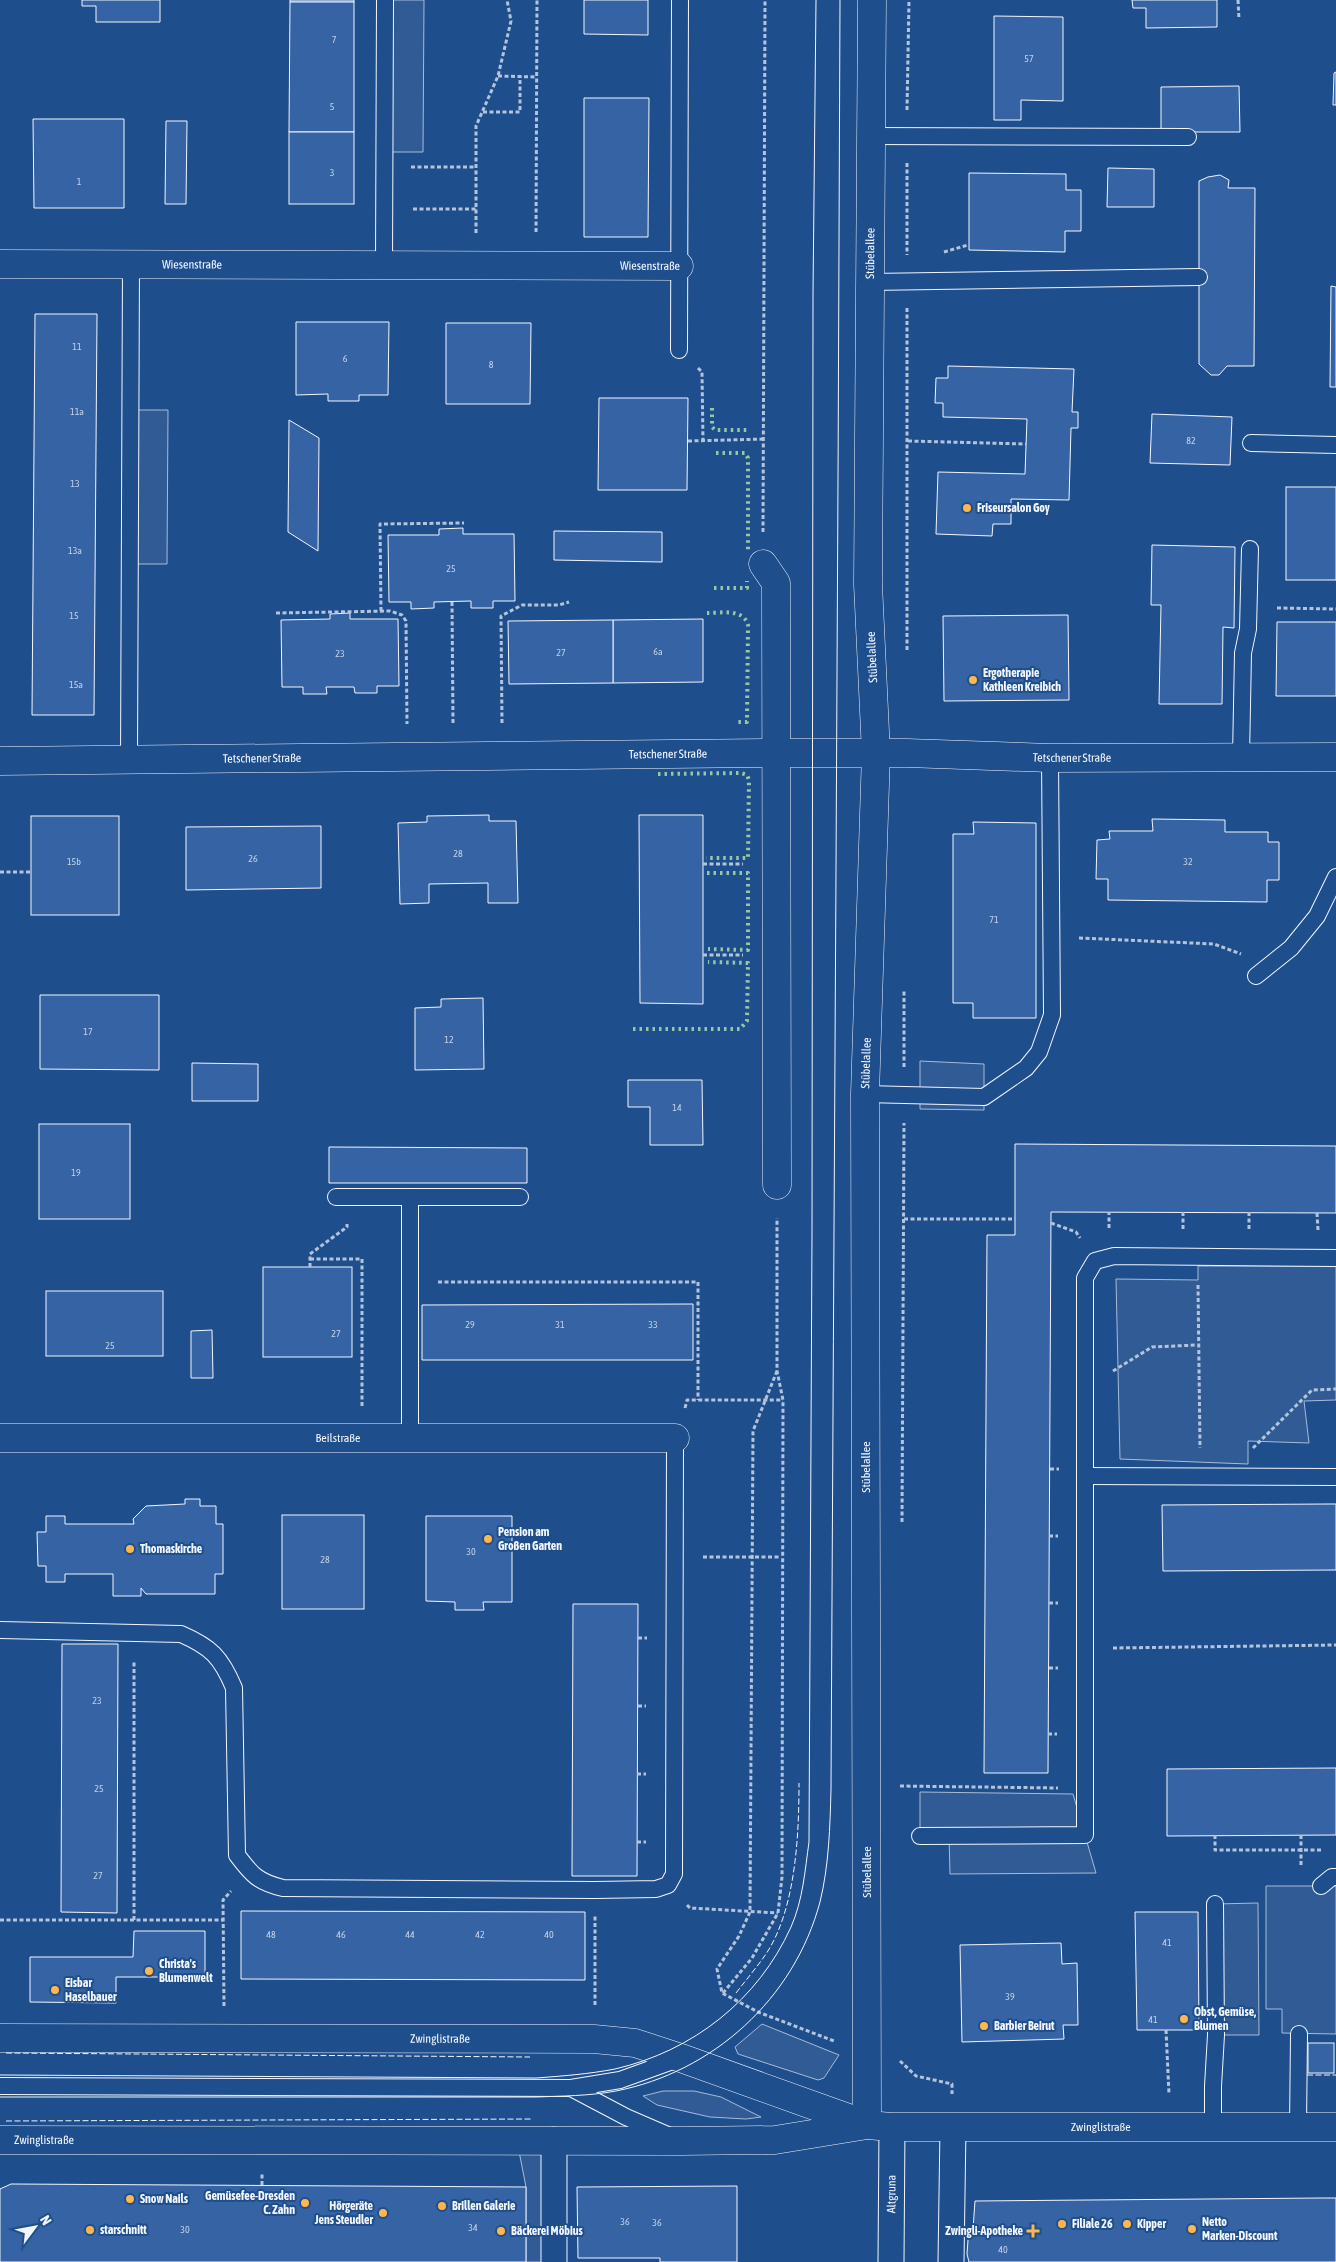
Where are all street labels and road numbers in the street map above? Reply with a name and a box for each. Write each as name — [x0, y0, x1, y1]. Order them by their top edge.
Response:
street label: Stübelallee — [863, 228, 877, 279]
street label: Wiesenstraße — [162, 257, 222, 272]
street label: Wiesenstraße — [620, 259, 680, 273]
street label: Stübelallee — [864, 631, 880, 683]
street label: Tetschener Straße — [629, 747, 707, 762]
street label: Tetschener Straße — [1032, 750, 1111, 765]
street label: Tetschener Straße — [223, 751, 301, 766]
street label: Stübelallee — [858, 1037, 874, 1089]
street label: Beilstraße — [316, 1431, 360, 1445]
street label: Stübelallee — [859, 1441, 873, 1493]
street label: Stübelallee — [860, 1846, 874, 1898]
street label: Zwinglistraße — [410, 2032, 470, 2046]
street label: Zwinglistraße — [1071, 2120, 1131, 2134]
street label: Zwinglistraße — [14, 2133, 74, 2147]
street label: Altgruna — [884, 2175, 899, 2213]

